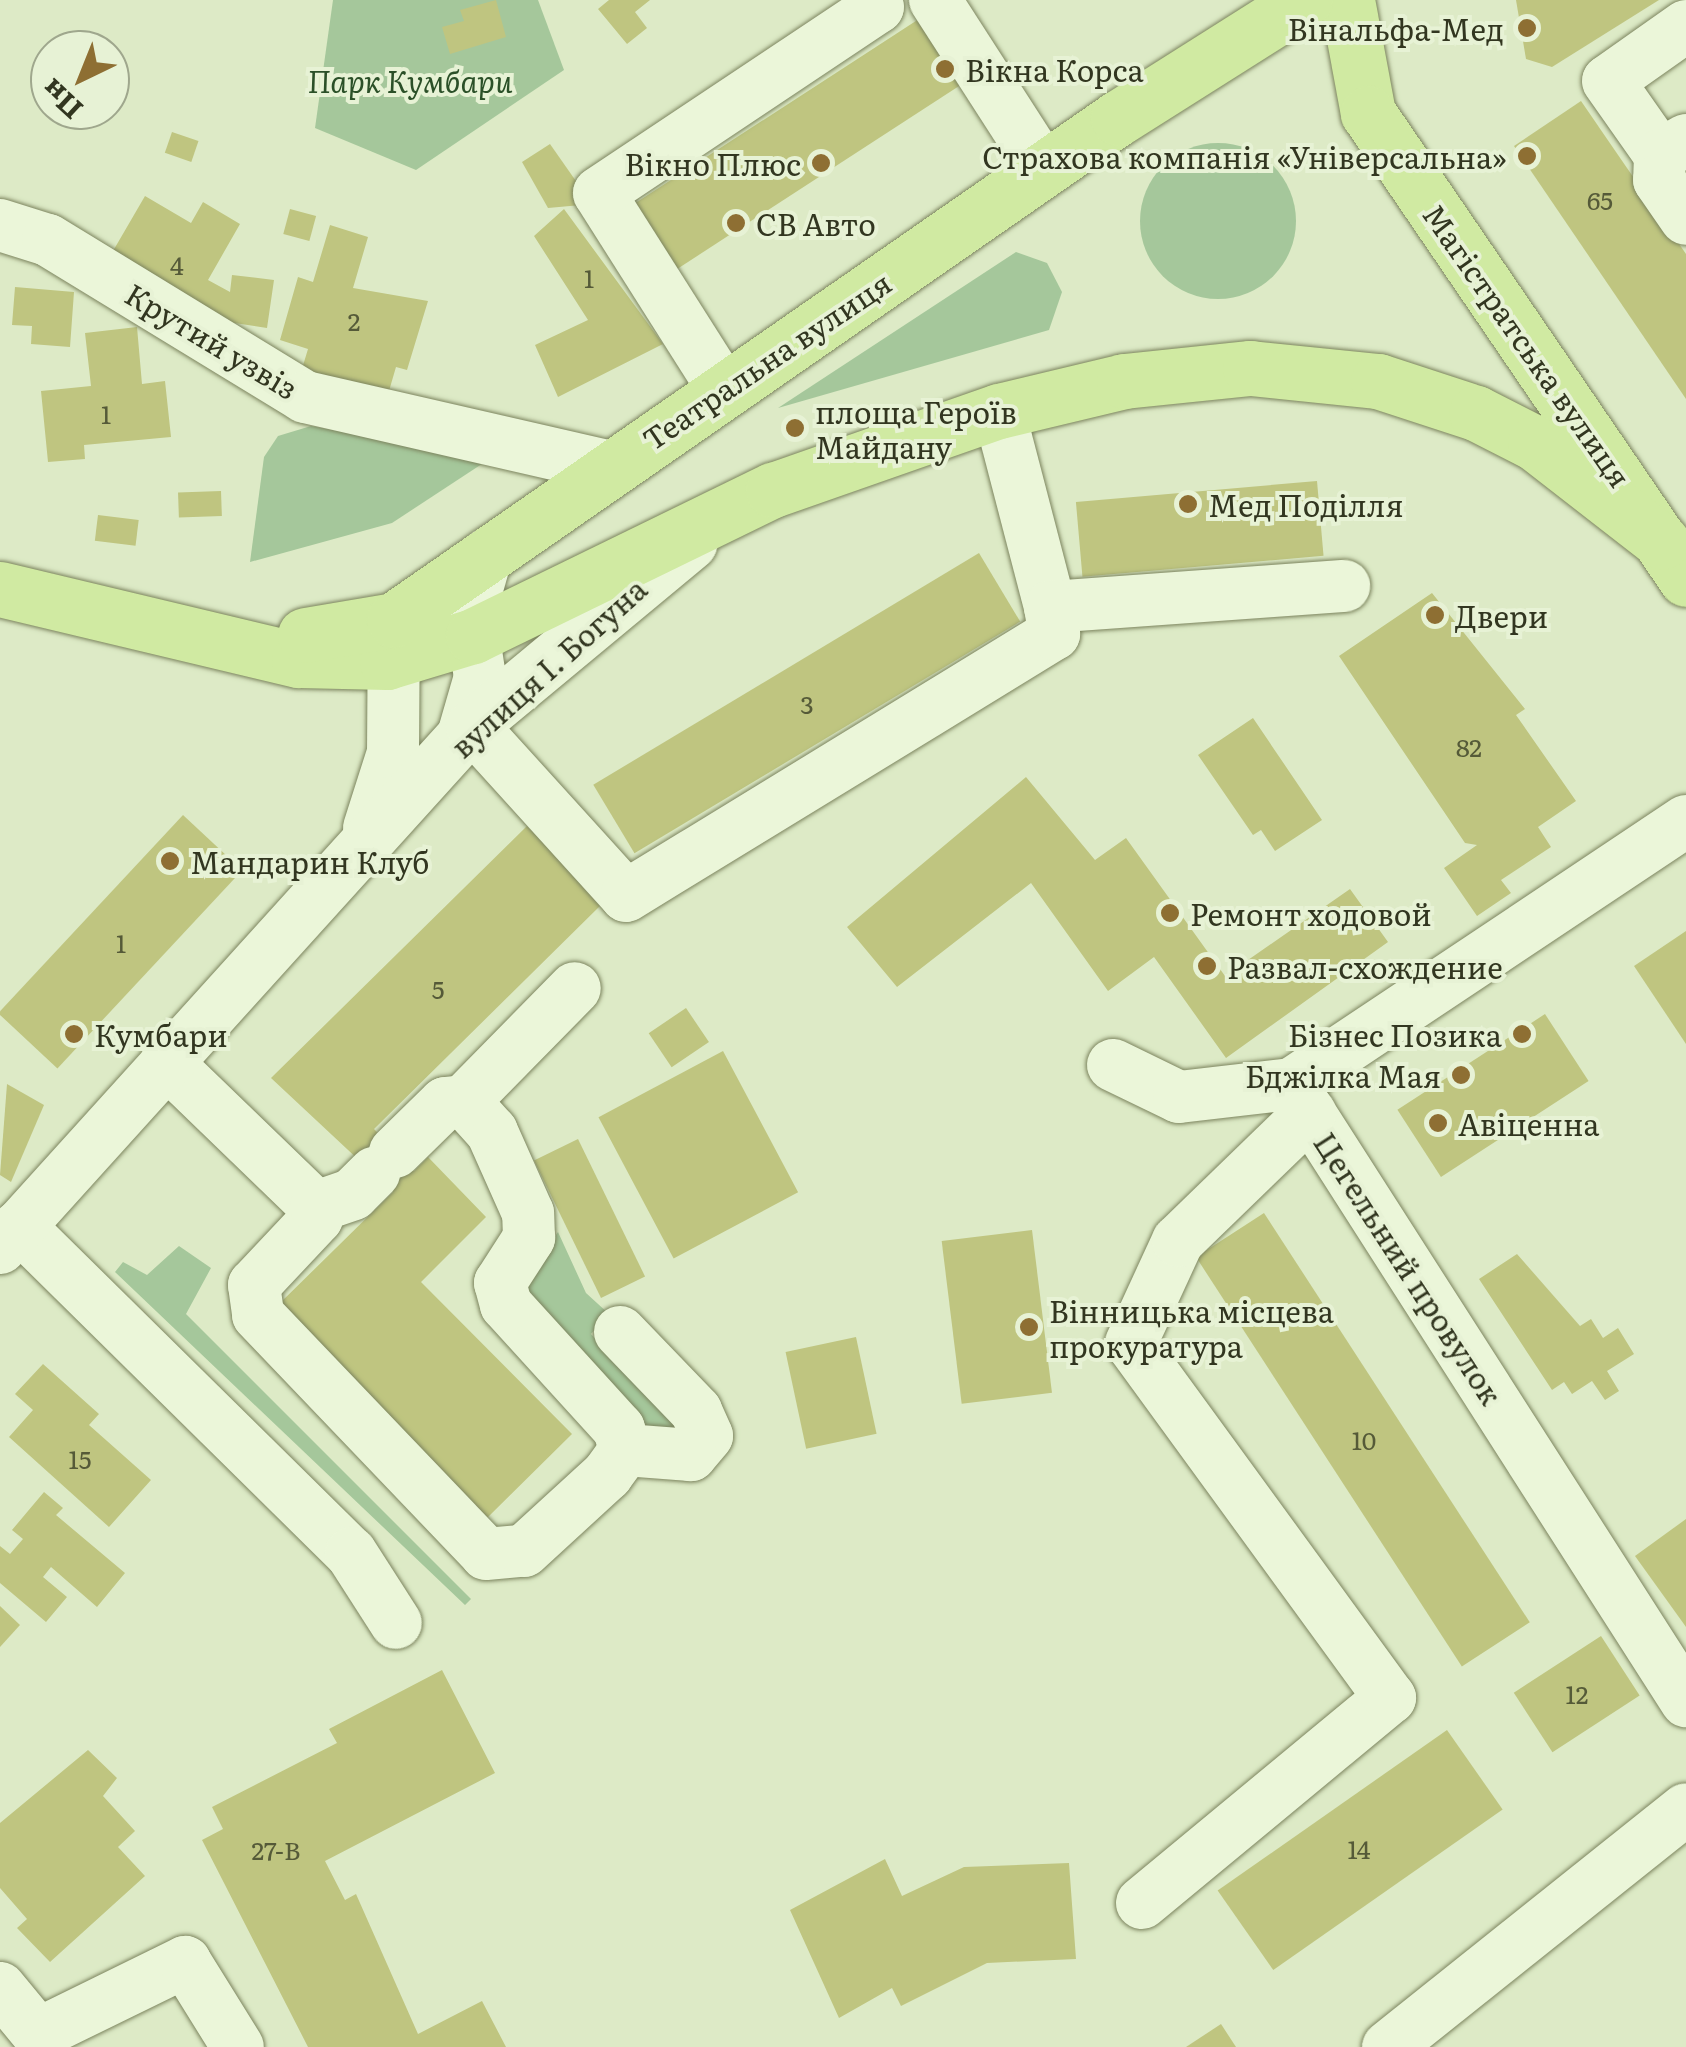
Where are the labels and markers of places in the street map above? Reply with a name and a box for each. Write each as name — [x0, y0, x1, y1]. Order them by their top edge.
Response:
place label: Вінальфа-Мед — [1288, 10, 1504, 46]
marker: Вінальфа-Мед — [1514, 15, 1540, 41]
place label: Вікна Корса — [965, 51, 1144, 87]
marker: Вікна Корса — [934, 58, 956, 80]
place label: Страхова компанія «Універсальна» — [982, 138, 1507, 174]
place label: Вікно Плюс — [625, 145, 801, 181]
marker: Страхова компанія «Універсальна» — [1516, 145, 1538, 167]
marker: Вікно Плюс — [810, 152, 832, 174]
place label: СВ Авто — [756, 205, 876, 241]
marker: СВ Авто — [725, 212, 747, 234]
place label: площа Героїв Майдану — [815, 393, 1017, 464]
marker: площа Героїв Майдану — [784, 417, 806, 439]
place label: Мед Поділля — [1208, 486, 1403, 522]
marker: Мед Поділля — [1177, 493, 1199, 515]
place label: Двери — [1455, 597, 1548, 633]
marker: Двери — [1424, 604, 1446, 626]
place label: Мандарин Клуб — [190, 843, 429, 879]
marker: Мандарин Клуб — [159, 850, 181, 872]
place label: Ремонт ходовой — [1190, 895, 1432, 931]
marker: Ремонт ходовой — [1159, 902, 1181, 924]
place label: Развал-схождение — [1227, 948, 1503, 984]
marker: Развал-схождение — [1196, 955, 1218, 977]
place label: Кумбари — [94, 1016, 228, 1052]
place label: Бізнес Позика — [1288, 1016, 1502, 1052]
marker: Кумбари — [63, 1023, 85, 1045]
marker: Бізнес Позика — [1511, 1023, 1533, 1045]
place label: Бджілка Мая — [1245, 1057, 1441, 1093]
marker: Бджілка Мая — [1450, 1064, 1472, 1086]
place label: Авіценна — [1458, 1105, 1600, 1141]
marker: Авіценна — [1427, 1112, 1449, 1134]
place label: Вінницька місцева прокуратура — [1049, 1292, 1334, 1362]
marker: Вінницька місцева прокуратура — [1018, 1316, 1040, 1338]

